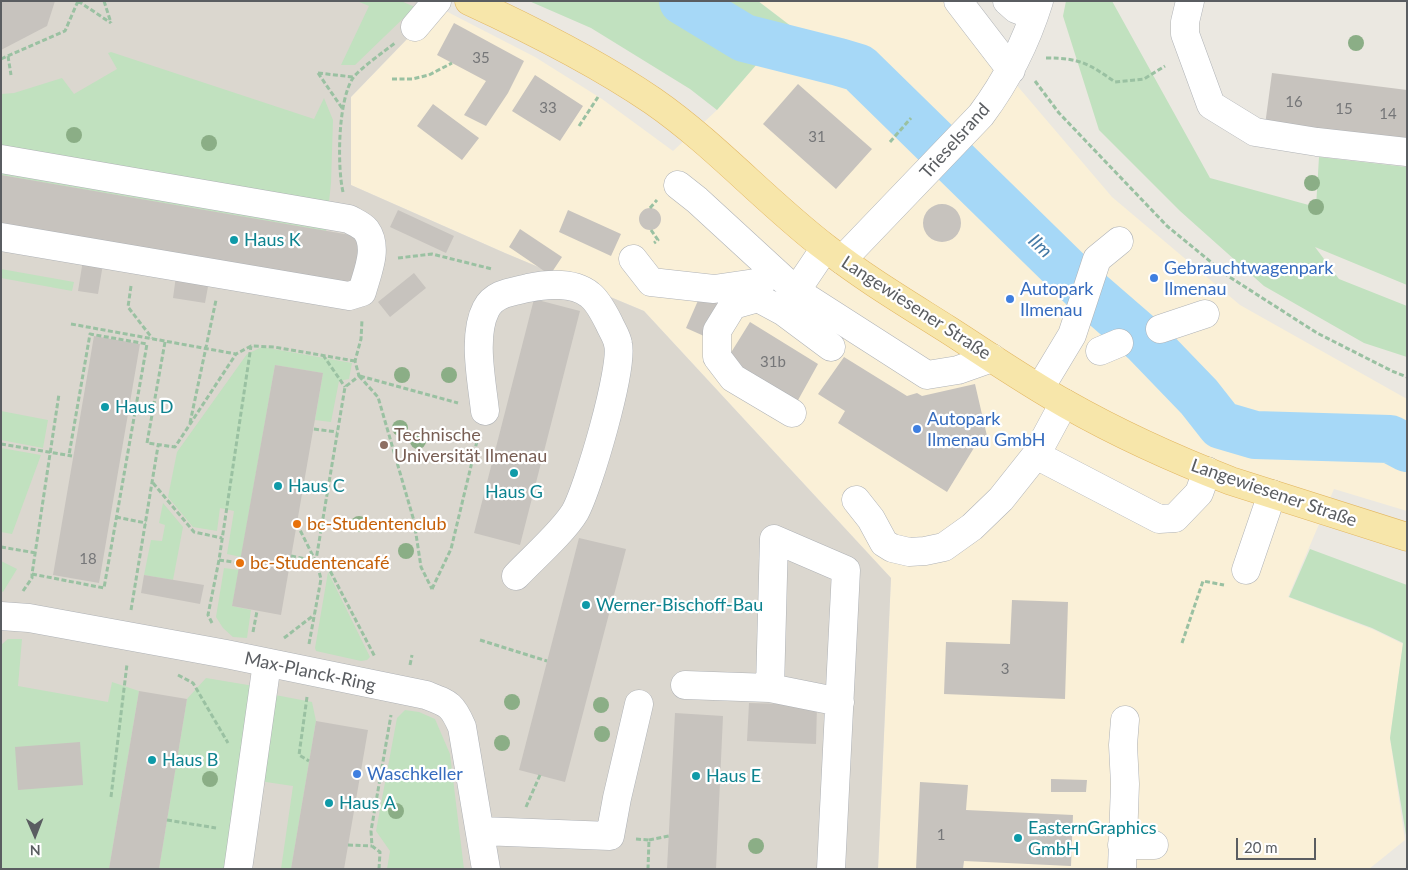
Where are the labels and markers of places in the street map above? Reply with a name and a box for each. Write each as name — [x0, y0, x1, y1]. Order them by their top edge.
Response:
place label: Haus K — [244, 229, 301, 251]
marker: Haus K — [228, 234, 240, 246]
place label: Gebrauchtwagenpark Ilmenau — [1164, 257, 1333, 300]
marker: Gebrauchtwagenpark Ilmenau — [1148, 272, 1160, 284]
place label: Autopark Ilmenau — [1020, 278, 1093, 320]
marker: Autopark Ilmenau — [1004, 293, 1016, 305]
place label: Haus D — [115, 396, 174, 418]
marker: Haus D — [99, 401, 111, 413]
place label: Autopark Ilmenau GmbH — [927, 408, 1045, 450]
marker: Autopark Ilmenau GmbH — [911, 423, 923, 435]
place label: Technische Universität Ilmenau — [394, 424, 547, 466]
marker: Technische Universität Ilmenau — [378, 439, 390, 451]
marker: Haus G — [508, 467, 520, 479]
place label: Haus C — [288, 475, 345, 497]
marker: Haus C — [272, 480, 284, 492]
place label: Haus G — [485, 481, 543, 503]
place label: bc-Studentenclub — [307, 513, 446, 535]
marker: bc-Studentenclub — [291, 518, 303, 530]
place label: bc-Studentencafé — [250, 552, 389, 574]
marker: bc-Studentencafé — [234, 557, 246, 569]
place label: Werner-Bischoff-Bau — [596, 594, 763, 616]
marker: Werner-Bischoff-Bau — [580, 599, 592, 611]
place label: Haus B — [162, 749, 218, 771]
marker: Haus B — [146, 754, 158, 766]
place label: Waschkeller — [367, 763, 463, 785]
place label: Haus E — [706, 765, 761, 787]
marker: Waschkeller — [351, 768, 363, 780]
marker: Haus E — [690, 770, 702, 782]
place label: Haus A — [339, 792, 396, 814]
marker: Haus A — [323, 797, 335, 809]
place label: EasternGraphics GmbH — [1028, 817, 1157, 860]
marker: EasternGraphics GmbH — [1012, 832, 1024, 844]

